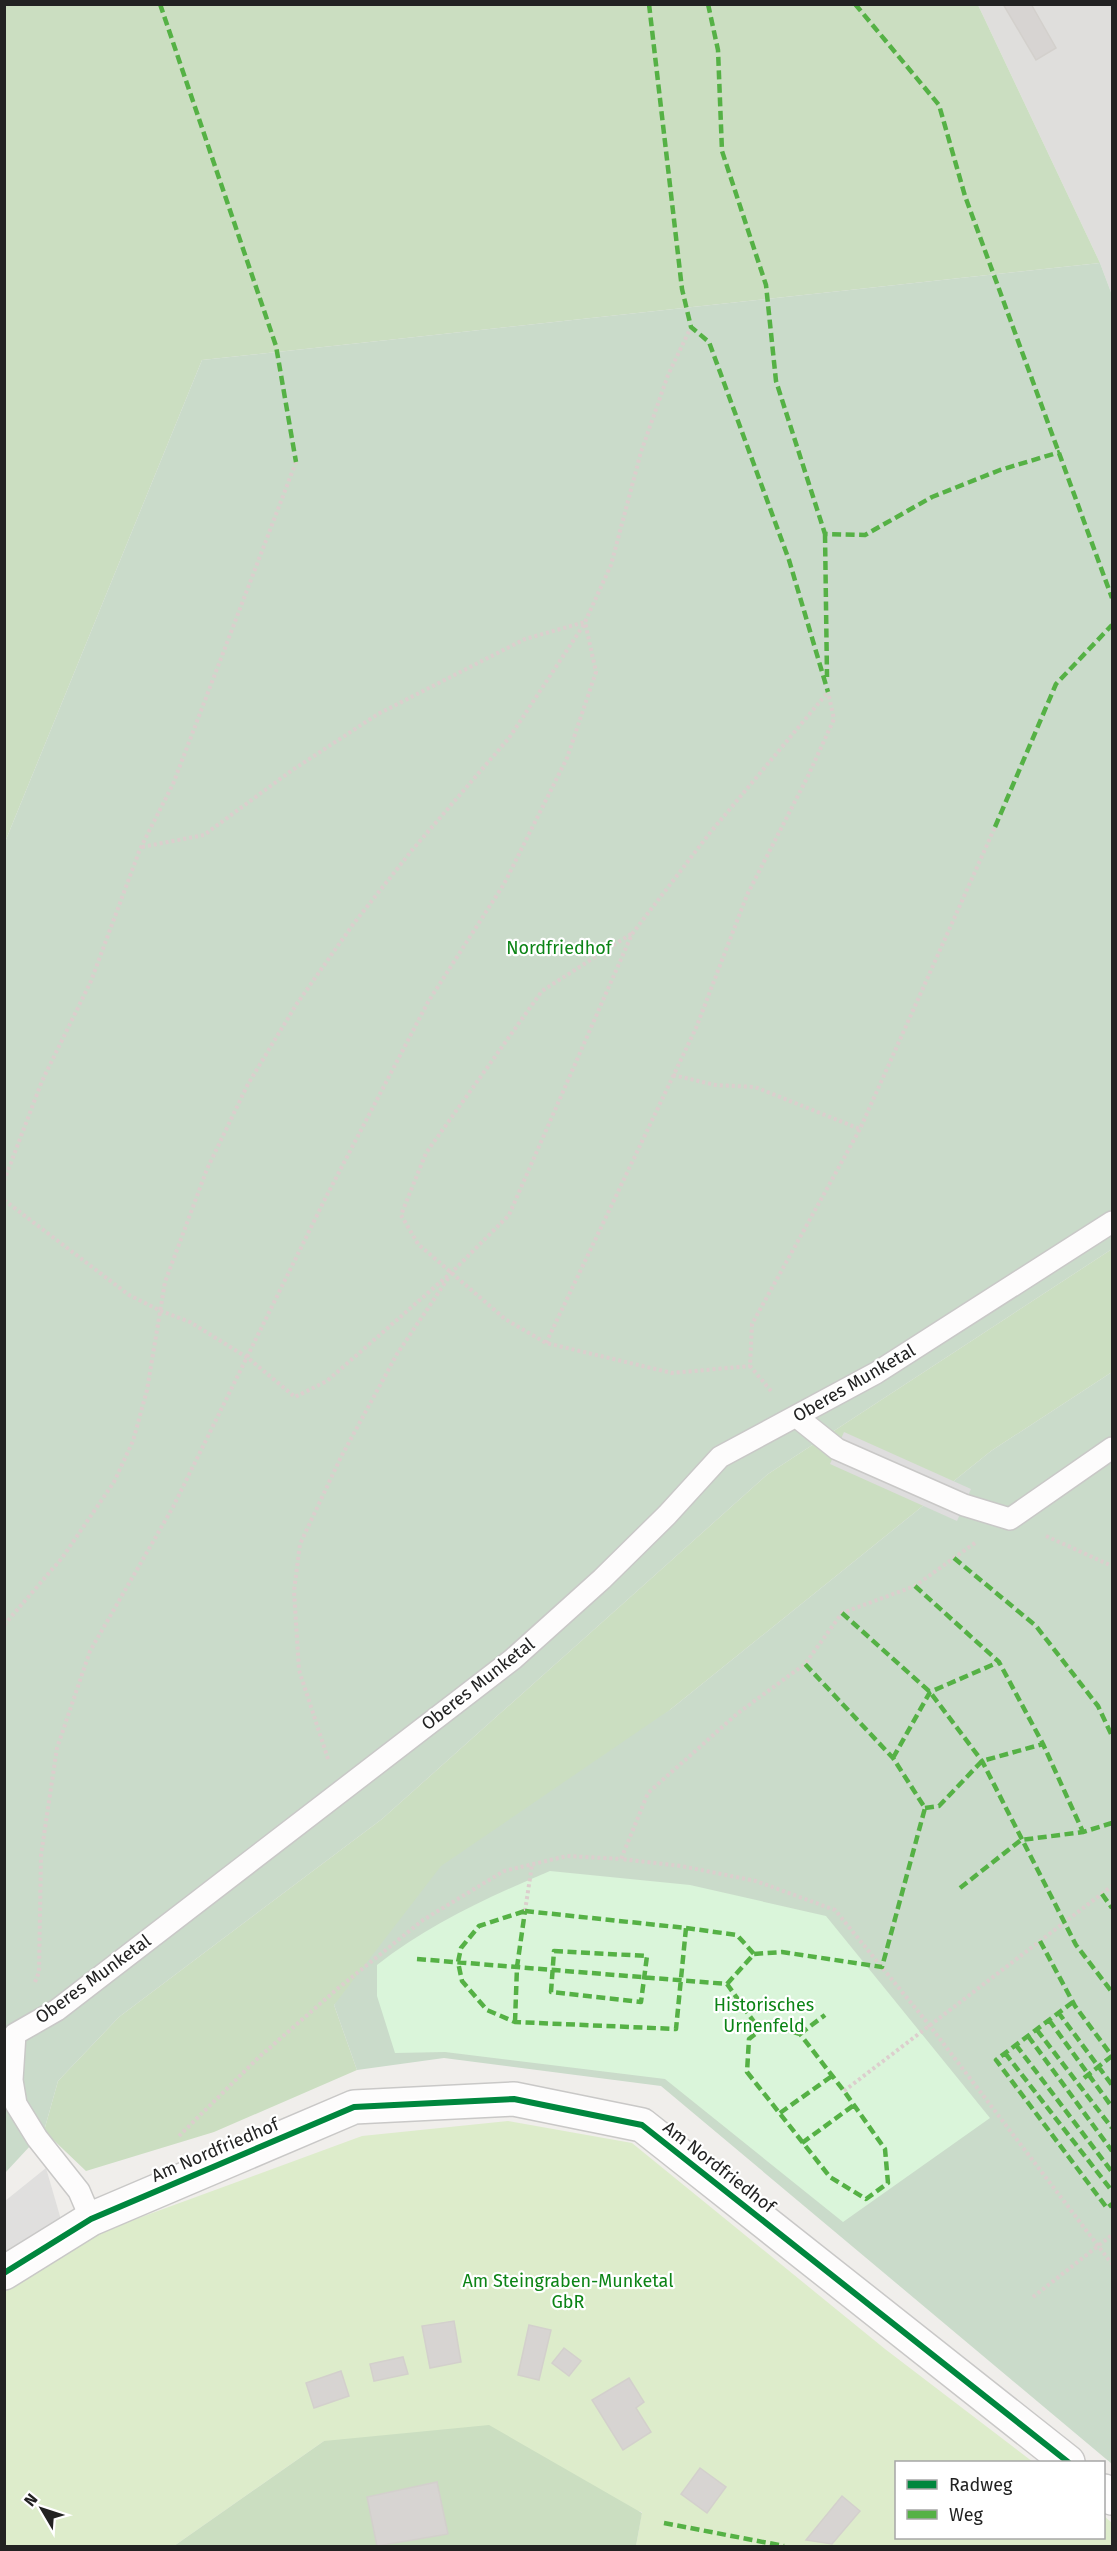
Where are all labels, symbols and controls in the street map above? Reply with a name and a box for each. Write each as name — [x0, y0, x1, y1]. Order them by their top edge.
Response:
park label: Nordfriedhof — [506, 937, 614, 959]
street label: Oberes Munketal — [789, 1339, 919, 1427]
street label: Oberes Munketal — [417, 1633, 539, 1735]
street label: Oberes Munketal — [31, 1930, 155, 2028]
park label: Historisches Urnenfeld — [714, 1994, 814, 2037]
street label: Am Nordfriedhof — [148, 2112, 284, 2187]
street label: Am Nordfriedhof — [659, 2116, 781, 2219]
park label: Am Steingraben-Munketal GbR — [463, 2270, 673, 2313]
legend — [895, 2461, 1105, 2539]
text: Radweg — [949, 2474, 1013, 2496]
north arrow — [12, 2479, 72, 2539]
text: N — [20, 2490, 41, 2510]
text: Weg — [949, 2504, 983, 2526]

